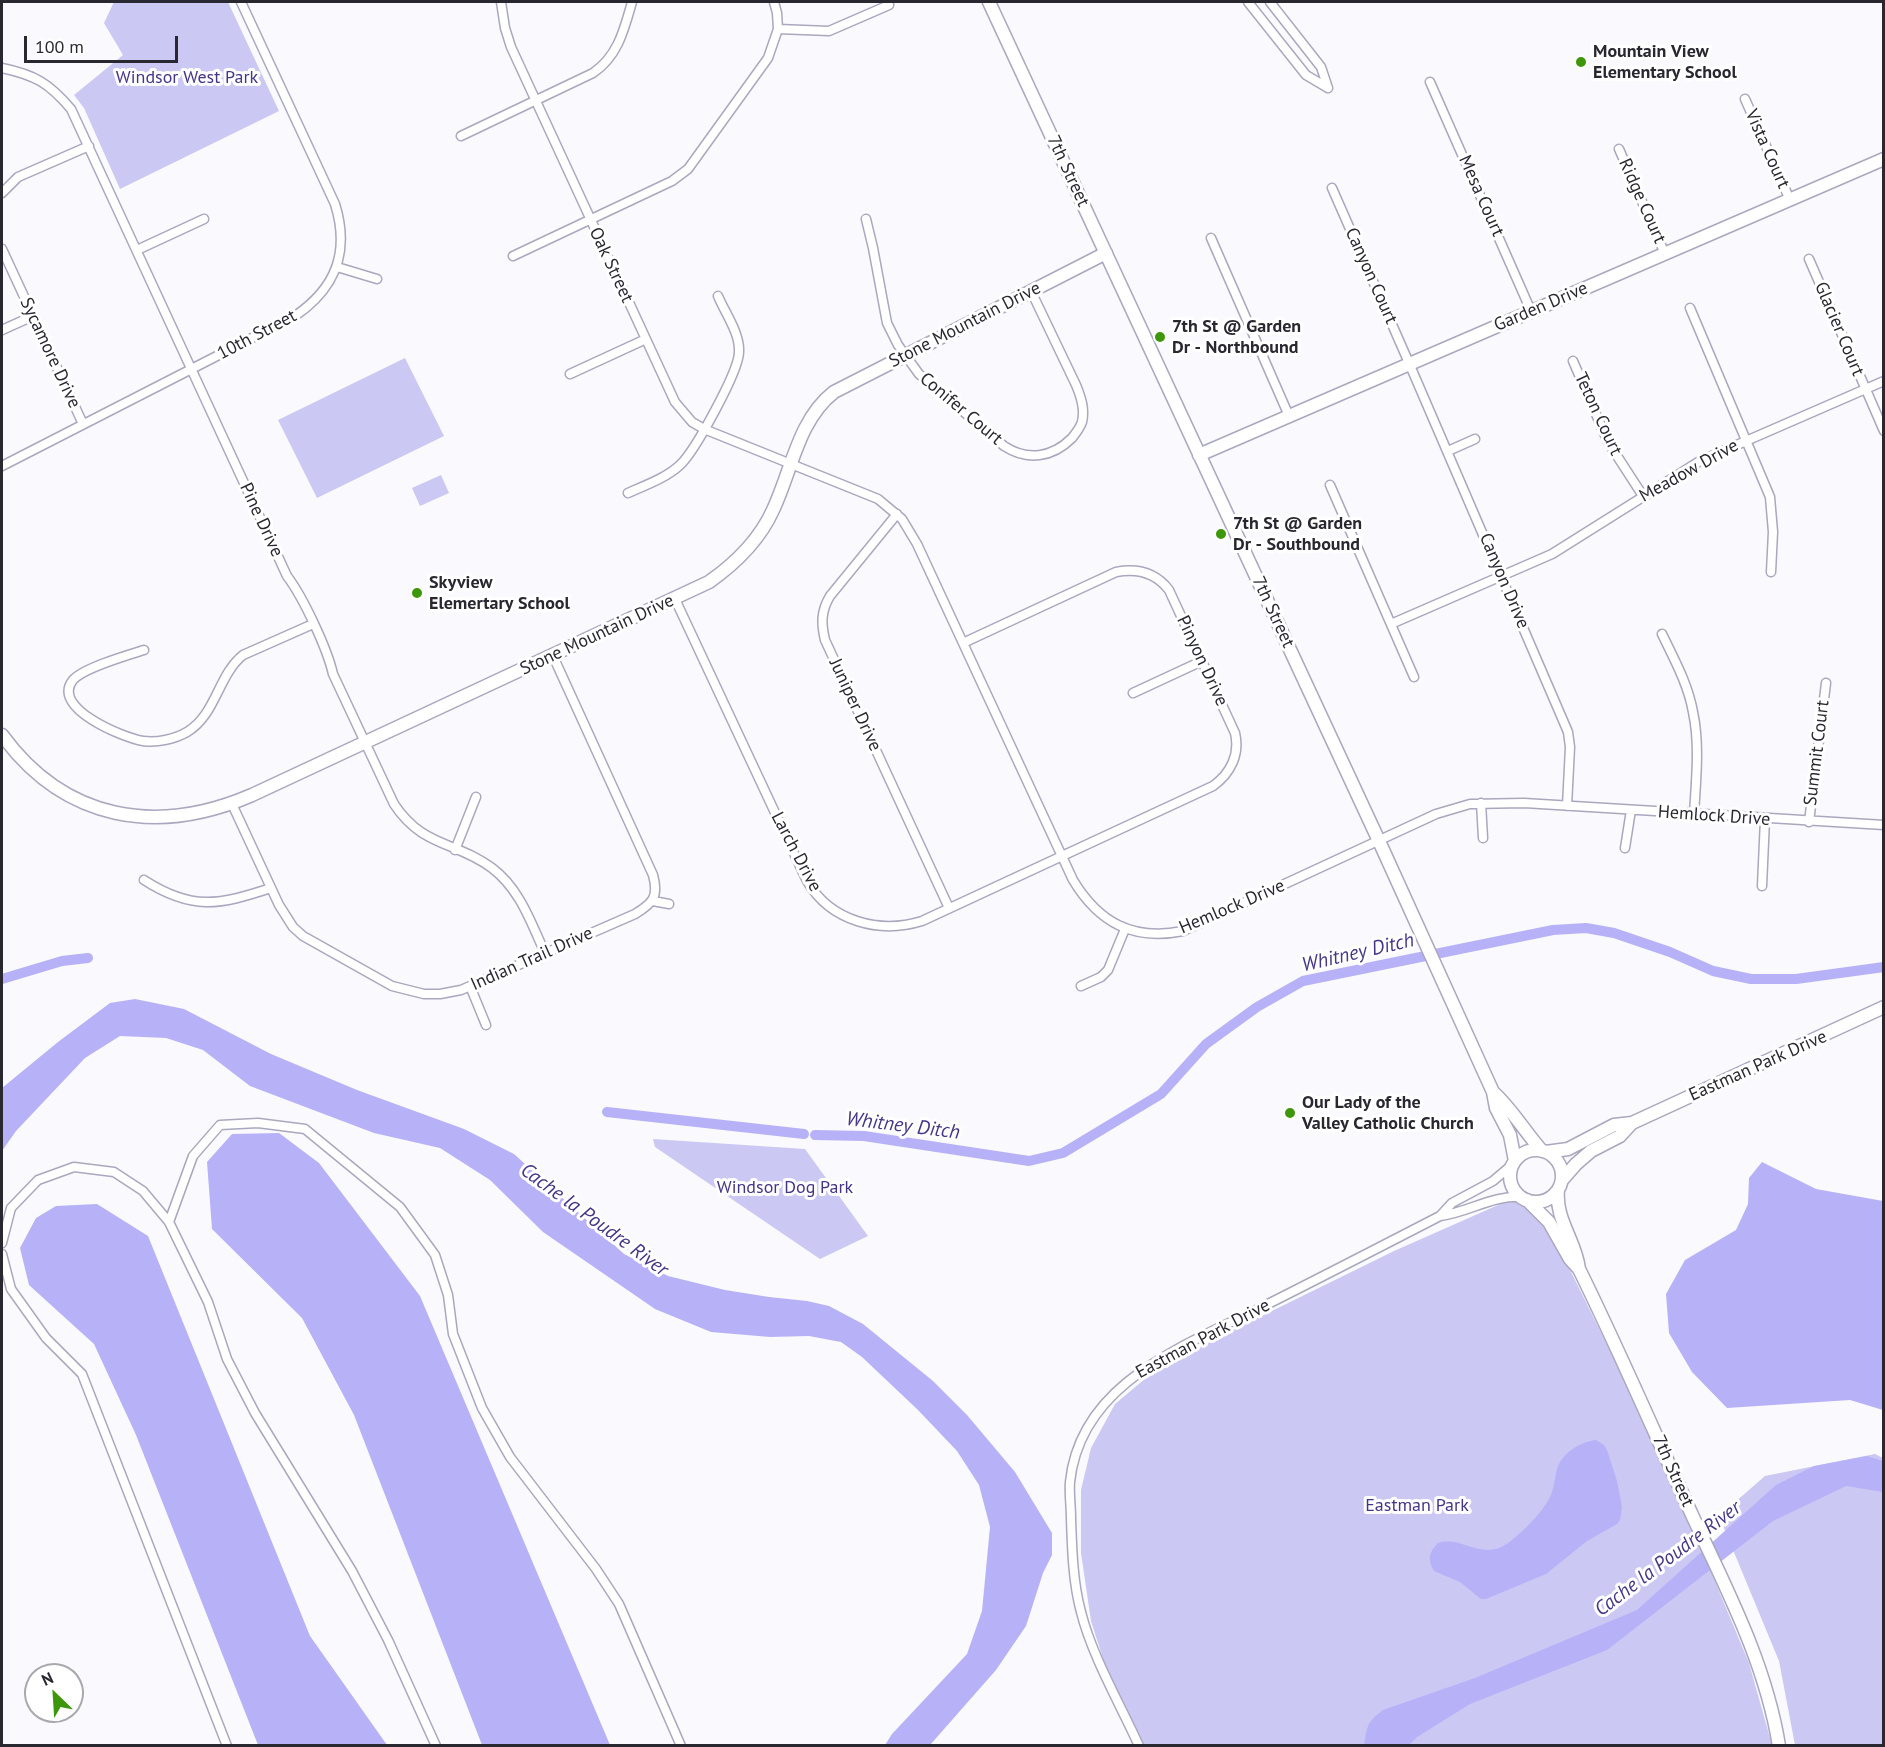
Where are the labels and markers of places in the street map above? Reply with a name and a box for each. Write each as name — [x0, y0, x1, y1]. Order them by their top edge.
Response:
place label: Mountain View Elementary School — [1593, 41, 1737, 84]
marker: Mountain View Elementary School — [1574, 55, 1588, 69]
place label: 7th St @ Garden Dr - Northbound — [1172, 316, 1301, 358]
marker: 7th St @ Garden Dr - Northbound — [1153, 330, 1167, 344]
place label: 7th St @ Garden Dr - Southbound — [1233, 513, 1362, 556]
marker: 7th St @ Garden Dr - Southbound — [1214, 527, 1228, 541]
place label: Skyview Elemertary School — [429, 572, 570, 614]
marker: Skyview Elemertary School — [410, 586, 424, 600]
place label: Our Lady of the Valley Catholic Church — [1302, 1092, 1474, 1134]
marker: Our Lady of the Valley Catholic Church — [1283, 1106, 1297, 1120]

